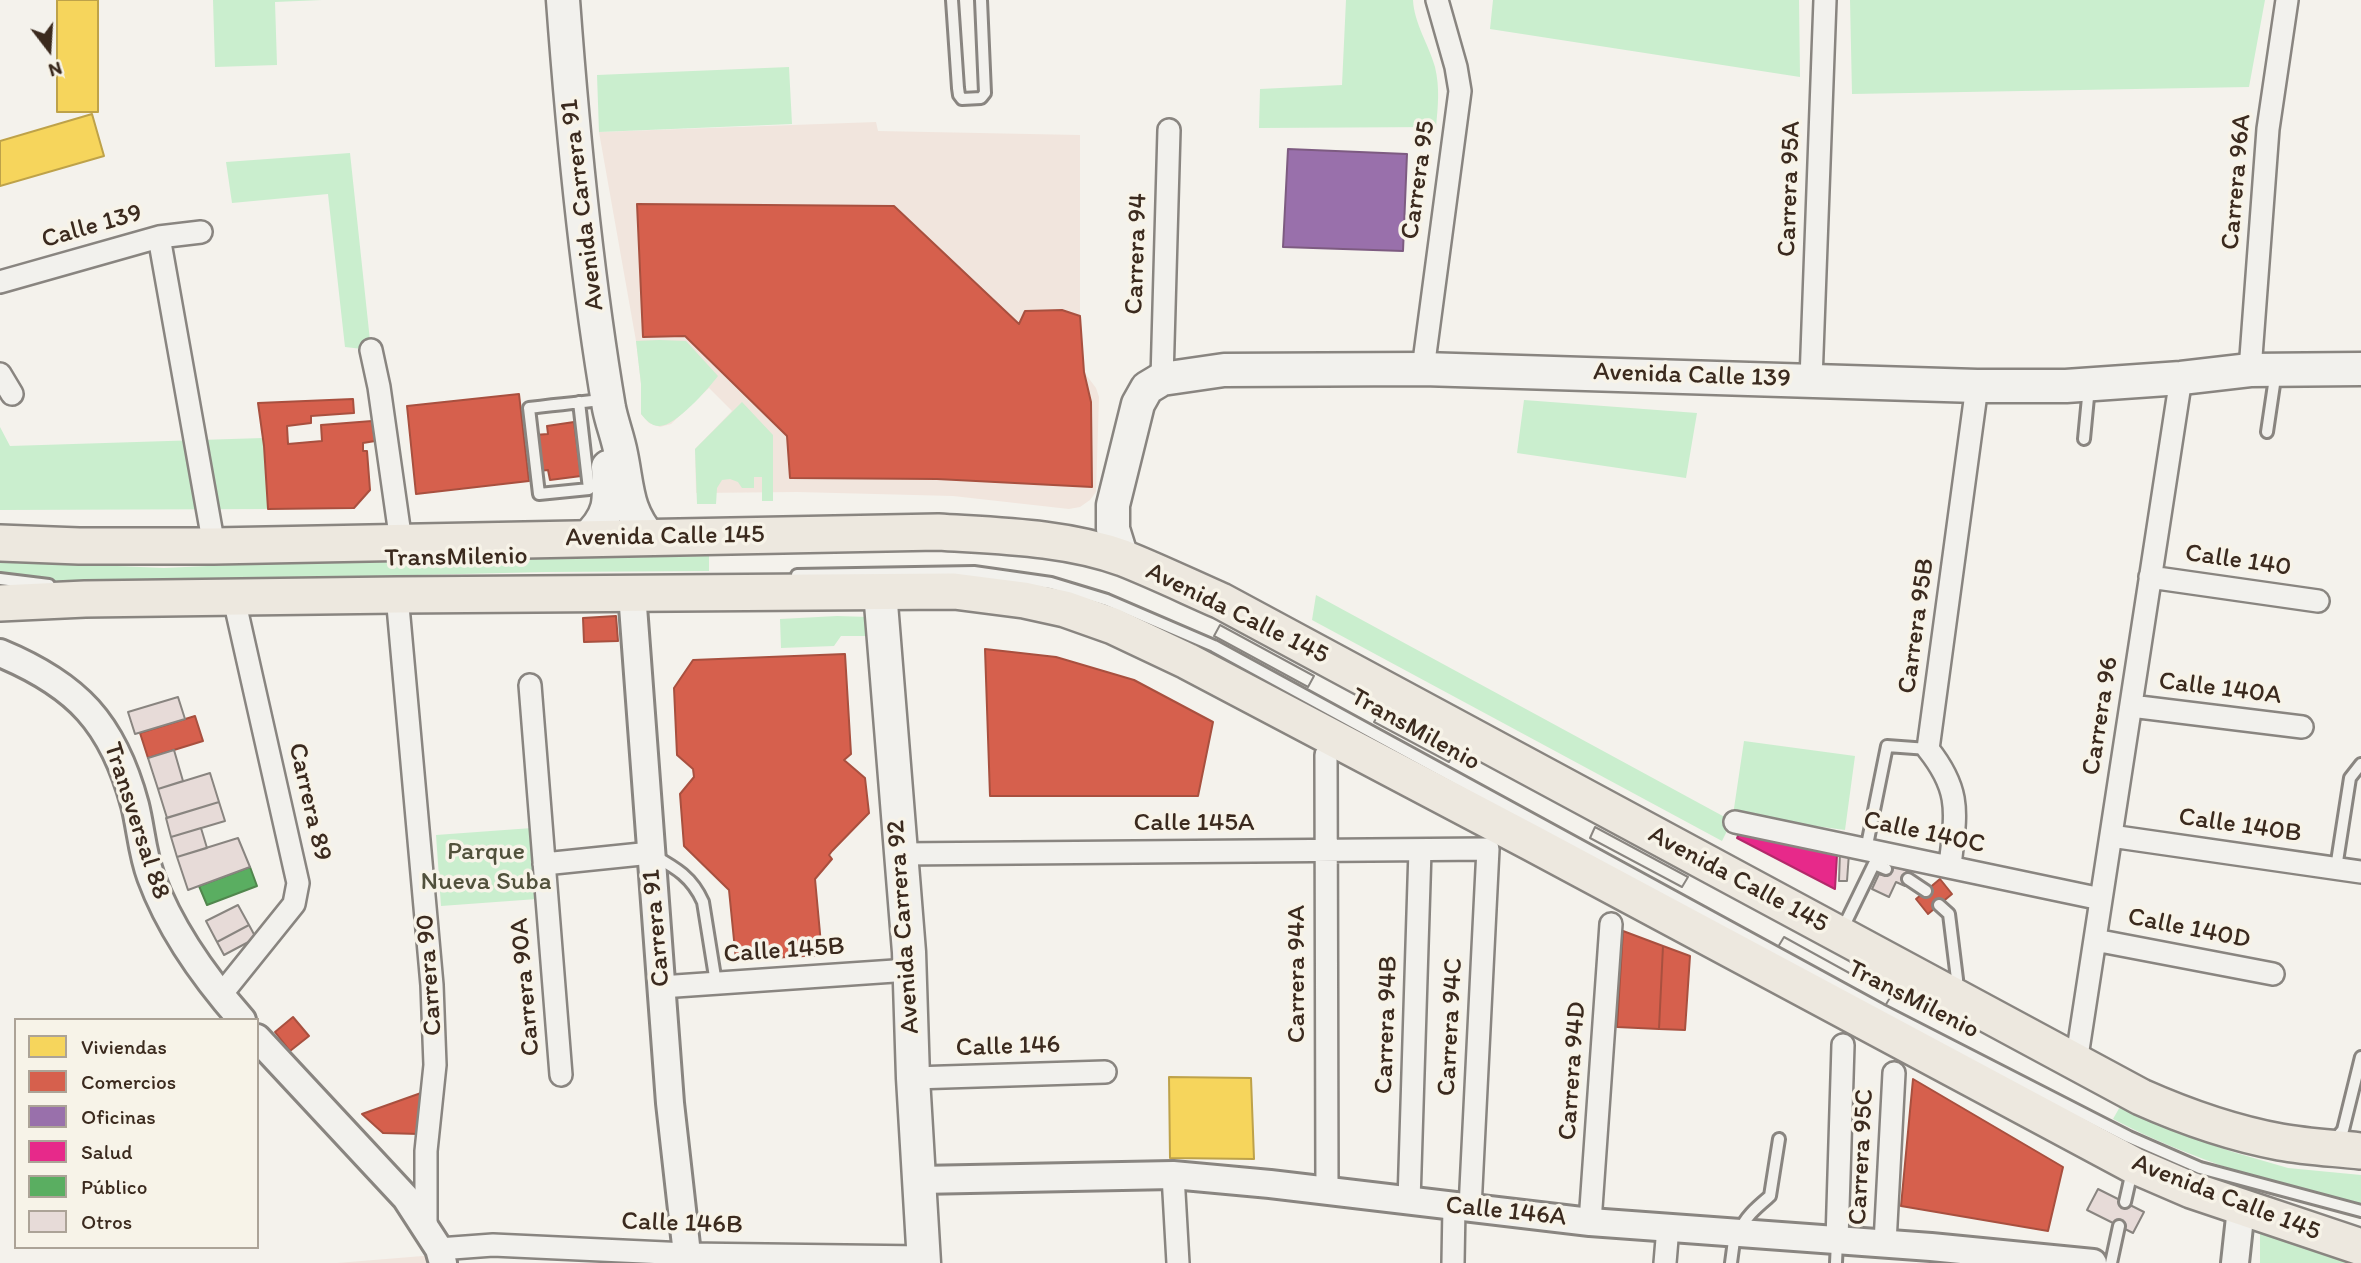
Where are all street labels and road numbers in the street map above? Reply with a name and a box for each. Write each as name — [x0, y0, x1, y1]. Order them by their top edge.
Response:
street label: Avenida Carrera 91 — [555, 97, 611, 313]
street label: Carrera 96A — [2216, 113, 2258, 251]
street label: Carrera 95 — [1395, 119, 1443, 241]
street label: Carrera 95A — [1772, 120, 1808, 258]
street label: Carrera 94 — [1119, 193, 1155, 315]
street label: Calle 139 — [38, 198, 146, 256]
street label: Avenida Calle 139 — [1593, 357, 1791, 395]
street label: Avenida Calle 145 — [565, 520, 765, 554]
street label: Calle 140 — [2183, 538, 2293, 584]
street label: TransMilenio — [384, 541, 528, 575]
street label: Avenida Calle 145 — [1141, 556, 1333, 672]
street label: Carrera 95B — [1892, 556, 1942, 696]
street label: Carrera 96 — [2076, 654, 2126, 778]
street label: Calle 140A — [2157, 666, 2283, 712]
street label: TransMilenio — [1345, 682, 1485, 778]
street label: Transversal 88 — [96, 739, 176, 903]
street label: Carrera 89 — [280, 740, 338, 864]
street label: Calle 140B — [2177, 802, 2303, 850]
street label: Calle 140C — [1860, 805, 1988, 861]
street label: Calle 145A — [1133, 807, 1255, 839]
street label: Avenida Carrera 92 — [881, 819, 927, 1035]
street label: Avenida Calle 145 — [1643, 819, 1833, 941]
street label: Carrera 91 — [636, 868, 678, 988]
street label: Calle 140D — [2125, 902, 2253, 956]
street label: Carrera 94A — [1281, 905, 1313, 1043]
street label: Carrera 90 — [410, 913, 450, 1037]
street label: Carrera 90A — [504, 917, 548, 1057]
street label: Calle 145B — [722, 931, 846, 971]
street label: TransMilenio — [1842, 954, 1984, 1046]
street label: Carrera 94B — [1369, 955, 1405, 1095]
street label: Carrera 94C — [1432, 957, 1470, 1097]
street label: Carrera 94D — [1553, 1001, 1593, 1141]
street label: Calle 146 — [955, 1030, 1061, 1064]
street label: Carrera 95C — [1843, 1088, 1881, 1226]
street label: Avenida Calle 145 — [2127, 1148, 2325, 1248]
street label: Calle 146A — [1444, 1190, 1568, 1234]
street label: Calle 146B — [621, 1206, 743, 1242]

